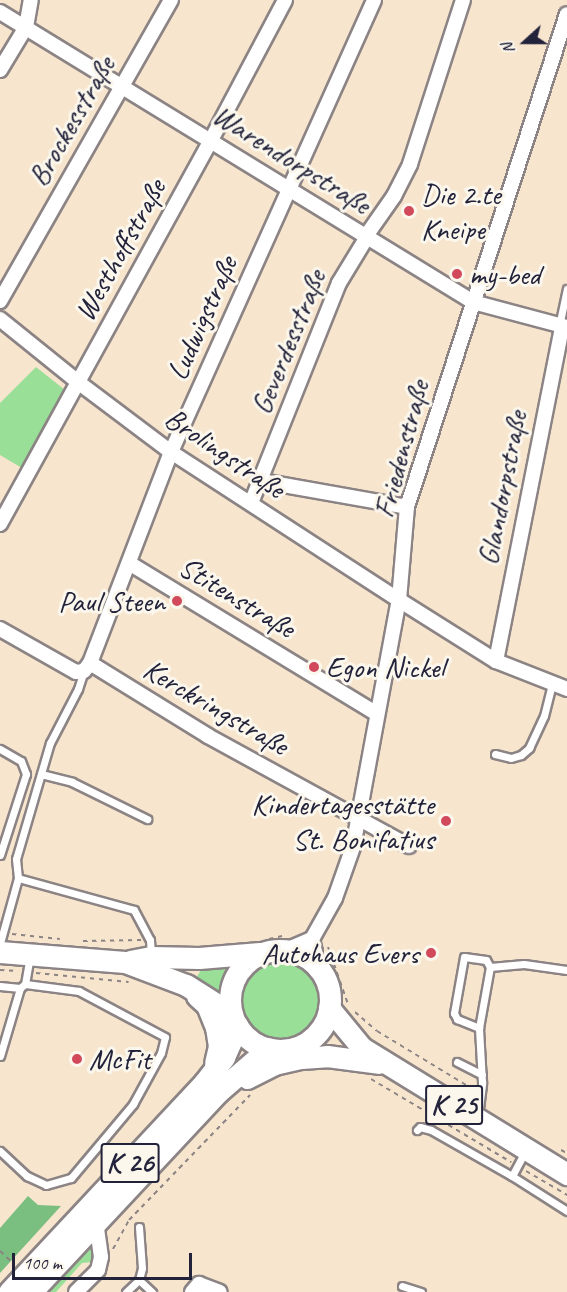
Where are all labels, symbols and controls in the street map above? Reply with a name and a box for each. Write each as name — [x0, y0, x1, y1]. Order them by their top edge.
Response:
north arrow — [495, 12, 555, 72]
text: N — [497, 40, 519, 57]
street label: Brockesstraße — [20, 50, 122, 192]
street label: Warendorpstraße — [207, 96, 377, 222]
street label: Westhoffstraße — [66, 173, 174, 327]
place label: Die 2.te Kneipe — [421, 176, 501, 246]
marker: Die 2.te Kneipe — [402, 204, 416, 218]
street label: Ludwigstraße — [159, 251, 245, 385]
place label: my-bed — [469, 256, 540, 292]
street label: Geverdesstraße — [243, 265, 333, 419]
marker: my-bed — [450, 267, 464, 281]
street label: Friedenstraße — [365, 377, 437, 521]
street label: Brolingstraße — [158, 400, 292, 506]
street label: Glandorpstraße — [469, 408, 535, 568]
street label: Stitenstraße — [172, 548, 302, 646]
place label: Paul Steen — [58, 583, 165, 619]
marker: Paul Steen — [170, 594, 184, 608]
place label: Egon Nickel — [326, 649, 444, 685]
street label: Kerckringstraße — [137, 651, 295, 763]
marker: Egon Nickel — [307, 660, 321, 674]
place label: Kindertagesstätte St. Bonifatius — [252, 786, 434, 856]
marker: Kindertagesstätte St. Bonifatius — [439, 814, 453, 828]
place label: Autohaus Evers — [262, 935, 419, 971]
marker: Autohaus Evers — [424, 946, 438, 960]
place label: McFit — [89, 1041, 151, 1077]
marker: McFit — [70, 1052, 84, 1066]
road number: K 25 — [424, 1080, 484, 1130]
road number: K 26 — [100, 1138, 160, 1188]
scale bar — [15, 1241, 195, 1279]
text: 100 m — [23, 1252, 62, 1274]

